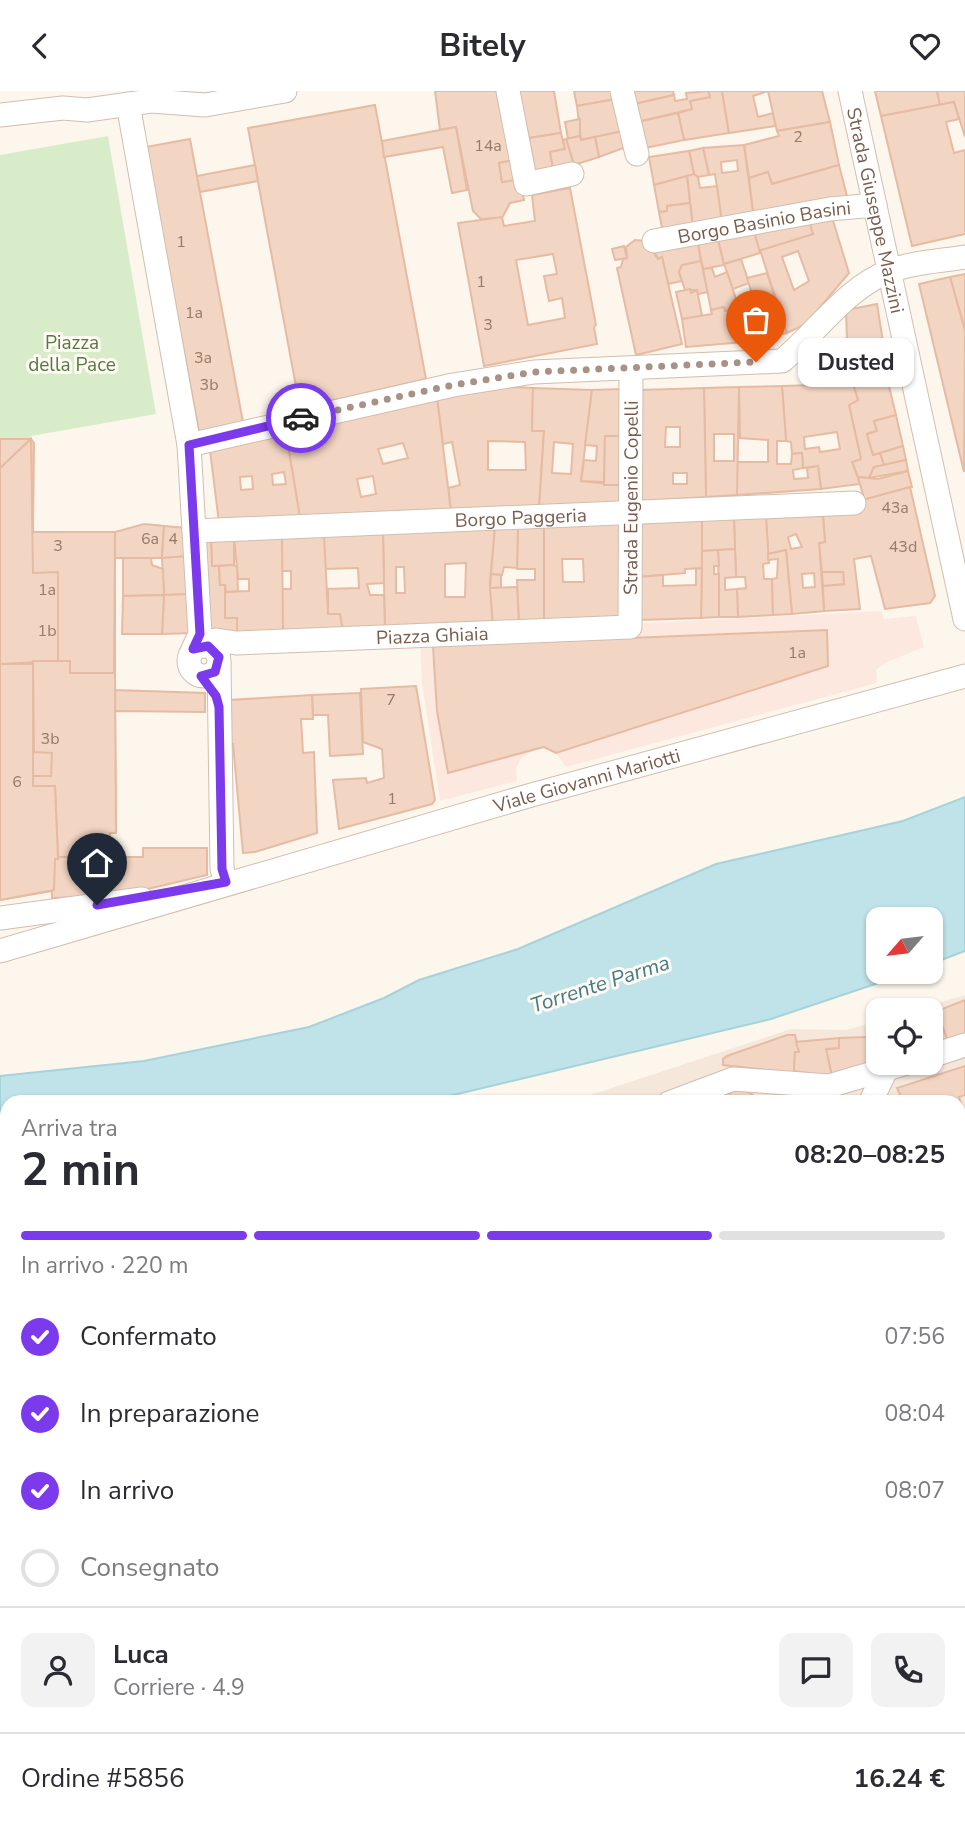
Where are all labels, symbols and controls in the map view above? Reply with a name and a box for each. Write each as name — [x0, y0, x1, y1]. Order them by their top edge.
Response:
text: Bitely — [439, 24, 526, 67]
icon: back — [21, 27, 59, 65]
icon: heart — [906, 27, 944, 65]
street label: Strada Giuseppe Mazzini — [840, 105, 910, 316]
house number: 2 — [793, 126, 803, 148]
house number: 14a — [474, 135, 502, 157]
street label: Borgo Basinio Basini — [676, 195, 852, 250]
house number: 1 — [176, 231, 186, 253]
house number: 1 — [476, 271, 486, 293]
pin — [726, 290, 786, 362]
icon: bag — [737, 301, 775, 339]
house number: 1a — [185, 302, 203, 324]
house number: 3 — [483, 314, 493, 336]
park label: Piazza della Pace — [28, 330, 116, 378]
callout: Dusted — [798, 337, 914, 387]
house number: 3a — [194, 347, 212, 369]
text: Dusted — [818, 347, 894, 378]
house number: 3b — [200, 374, 218, 396]
courier — [266, 383, 336, 453]
icon: car — [282, 399, 320, 437]
street label: Strada Eugenio Copelli — [618, 401, 645, 595]
house number: 43a — [881, 497, 909, 519]
street label: Borgo Paggeria — [454, 502, 587, 534]
house number: 6a — [141, 528, 159, 550]
house number: 4 — [168, 528, 178, 550]
house number: 3 — [53, 535, 63, 557]
house number: 43d — [889, 536, 917, 558]
house number: 1a — [38, 579, 56, 601]
house number: 1b — [38, 620, 56, 642]
street label: Piazza Ghiaia — [376, 621, 489, 651]
house number: 1a — [788, 642, 806, 664]
house number: 7 — [386, 689, 396, 711]
house number: 3b — [41, 728, 59, 750]
street label: Viale Giovanni Mariotti — [489, 743, 683, 820]
house number: 6 — [12, 771, 22, 793]
house number: 1 — [387, 788, 397, 810]
pin — [67, 833, 127, 905]
icon: home — [78, 844, 116, 882]
north arrow — [866, 907, 943, 983]
map controls — [866, 907, 943, 1075]
water label: Torrente Parma — [527, 948, 673, 1020]
button: locate — [866, 998, 943, 1075]
text: Arriva tra — [21, 1113, 118, 1144]
text: 08:20–08:25 — [794, 1137, 945, 1172]
text: 2 min — [21, 1138, 140, 1201]
text: In arrivo · 220 m — [21, 1250, 188, 1281]
icon: check — [21, 1318, 59, 1356]
text: Confermato — [80, 1319, 217, 1354]
text: 07:56 — [885, 1321, 945, 1352]
icon: check — [21, 1395, 59, 1433]
text: In preparazione — [80, 1396, 259, 1431]
text: 08:04 — [885, 1398, 945, 1429]
icon: check — [21, 1472, 59, 1510]
text: In arrivo — [80, 1473, 174, 1508]
text: 08:07 — [885, 1475, 945, 1506]
text: Consegnato — [80, 1550, 219, 1585]
button: person — [21, 1633, 95, 1707]
button: chat — [779, 1633, 853, 1707]
button: phone — [871, 1633, 945, 1707]
text: Luca — [113, 1637, 169, 1672]
text: Corriere · 4.9 — [113, 1672, 245, 1703]
text: Ordine #5856 — [21, 1761, 185, 1796]
text: 16.24 € — [854, 1761, 945, 1796]

